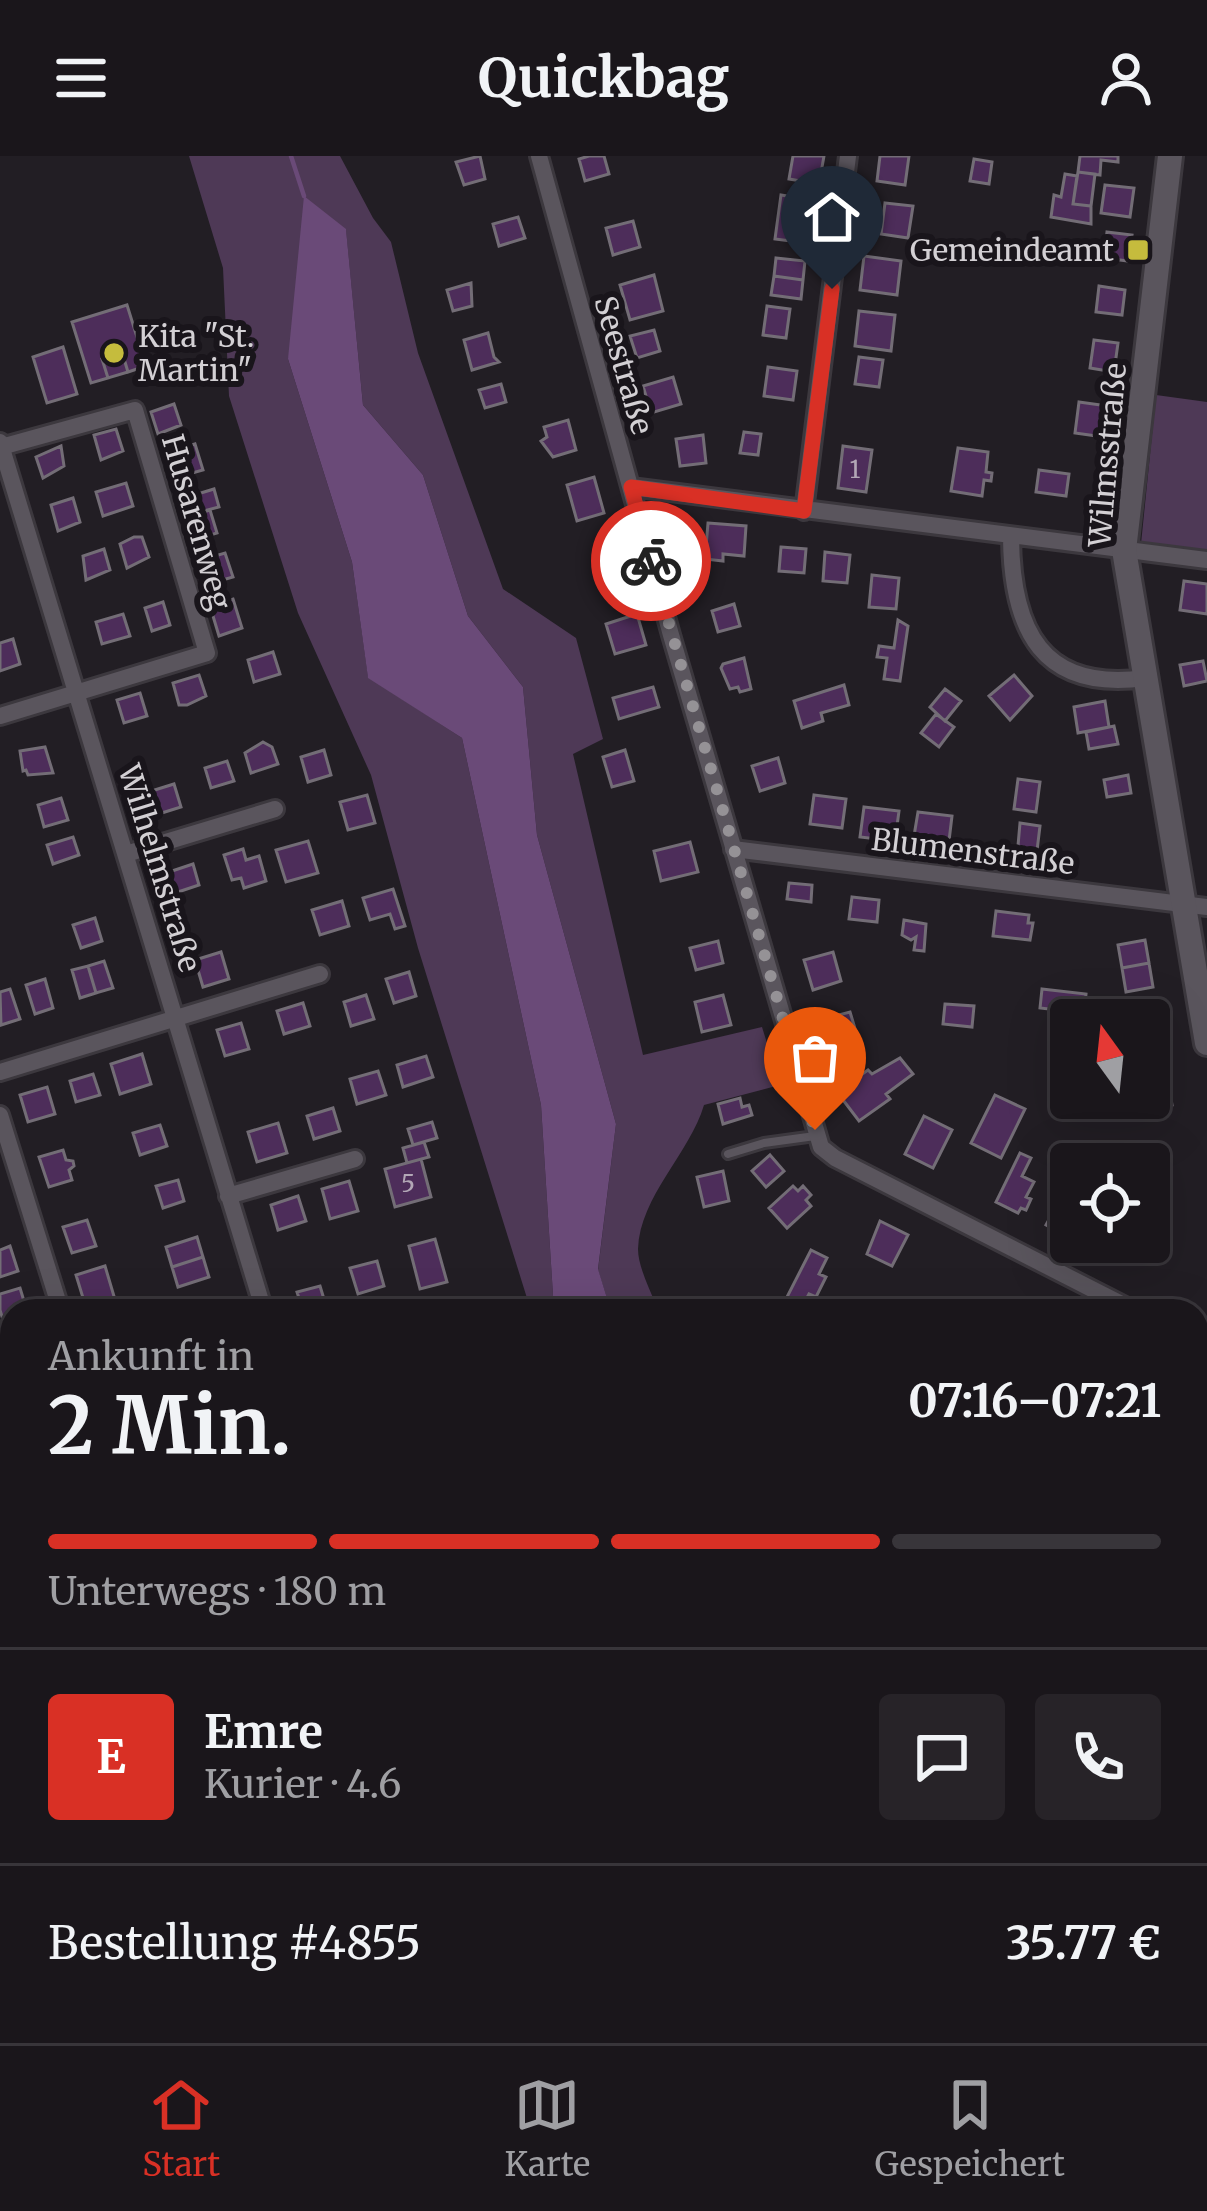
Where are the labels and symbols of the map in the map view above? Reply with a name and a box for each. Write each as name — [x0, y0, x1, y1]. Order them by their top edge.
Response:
pin — [781, 166, 883, 289]
place label: Gemeindeamt — [910, 231, 1114, 269]
marker: Gemeindeamt — [1125, 237, 1151, 263]
street label: Seestraße — [586, 292, 662, 438]
place label: Kita "St. Martin" — [138, 317, 254, 389]
marker: Kita "St. Martin" — [101, 340, 127, 366]
street label: Wilmsstraße — [1080, 361, 1134, 550]
street label: Husarenweg — [154, 430, 240, 614]
house number: 1 — [850, 454, 861, 485]
courier — [591, 501, 711, 621]
street label: Wilhelmstraße — [110, 759, 210, 976]
street label: Blumenstraße — [869, 820, 1077, 882]
north arrow — [1050, 999, 1170, 1119]
pin — [764, 1007, 866, 1130]
house number: 5 — [401, 1168, 415, 1199]

